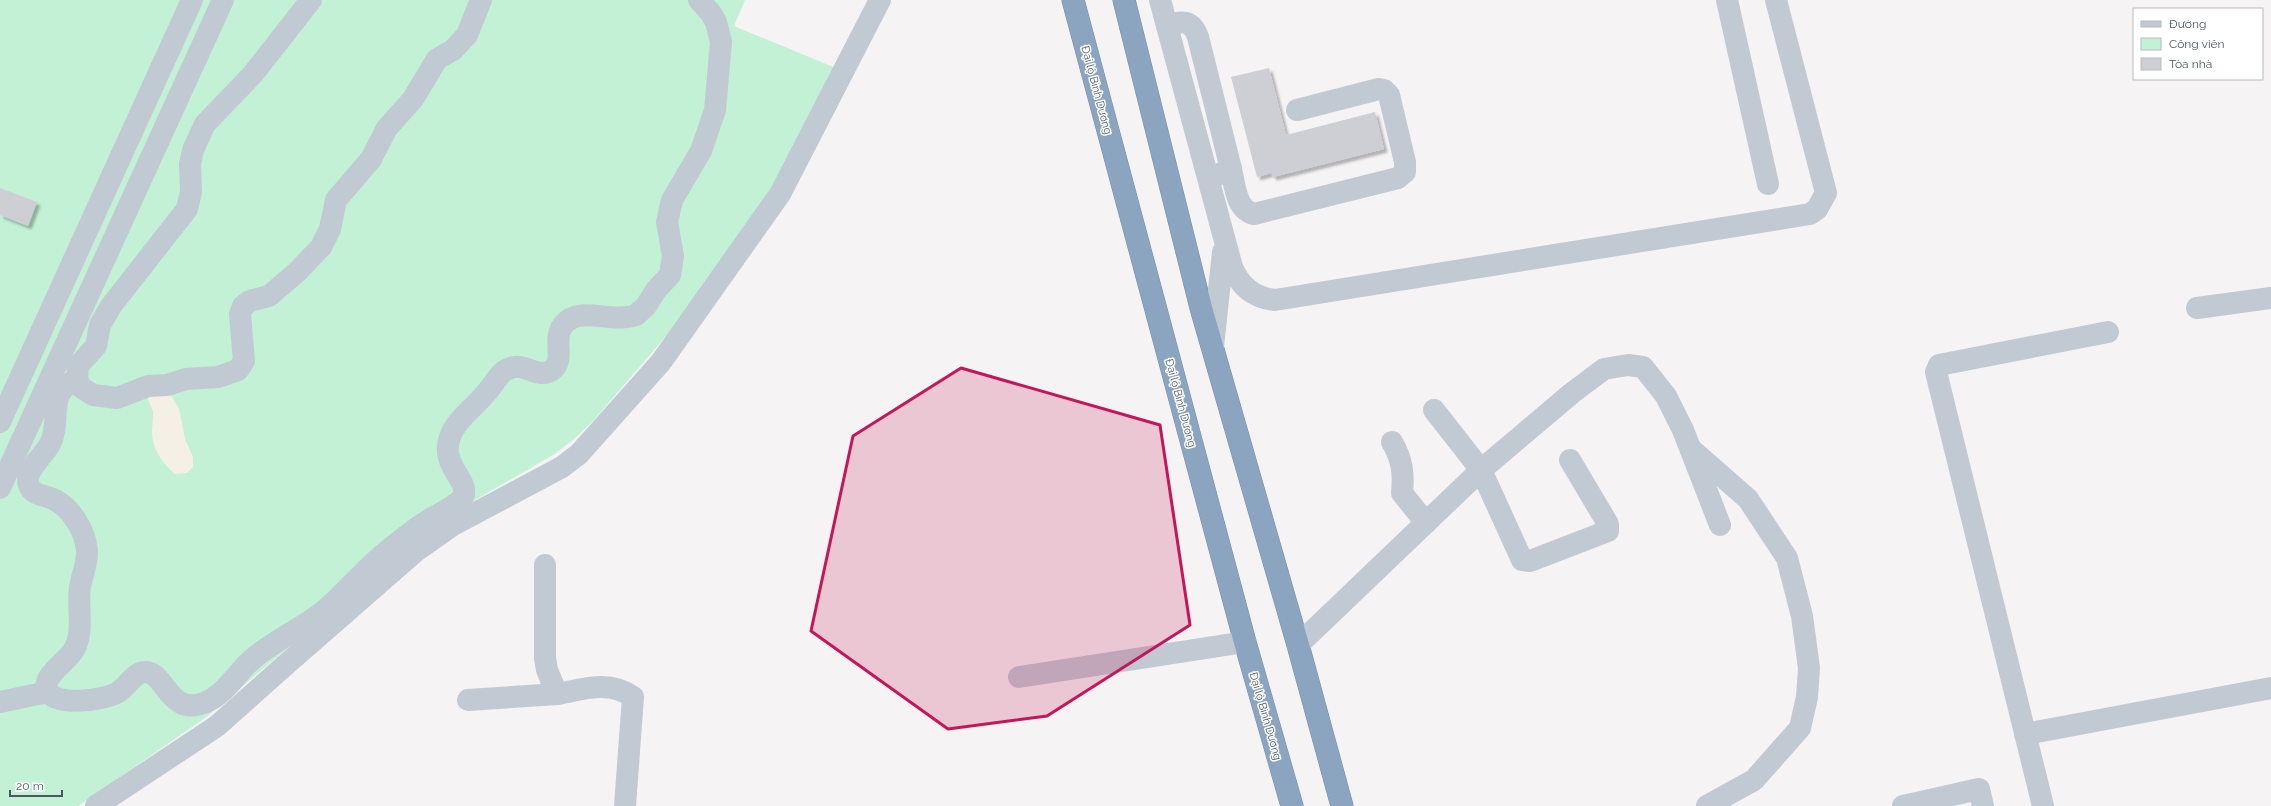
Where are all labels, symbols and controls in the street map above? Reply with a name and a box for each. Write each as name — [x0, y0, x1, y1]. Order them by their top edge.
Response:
legend — [2133, 8, 2263, 80]
text: Đường — [2169, 17, 2206, 31]
text: Công viên — [2169, 37, 2225, 51]
street label: Đại lộ Bình Dương — [1078, 45, 1115, 136]
text: Tòa nhà — [2169, 57, 2212, 71]
street label: Đại lộ Bình Dương — [1162, 358, 1199, 449]
street label: Đại lộ Bình Dương — [1247, 671, 1284, 762]
scale bar — [10, 772, 62, 798]
text: 20 m — [16, 779, 44, 793]

